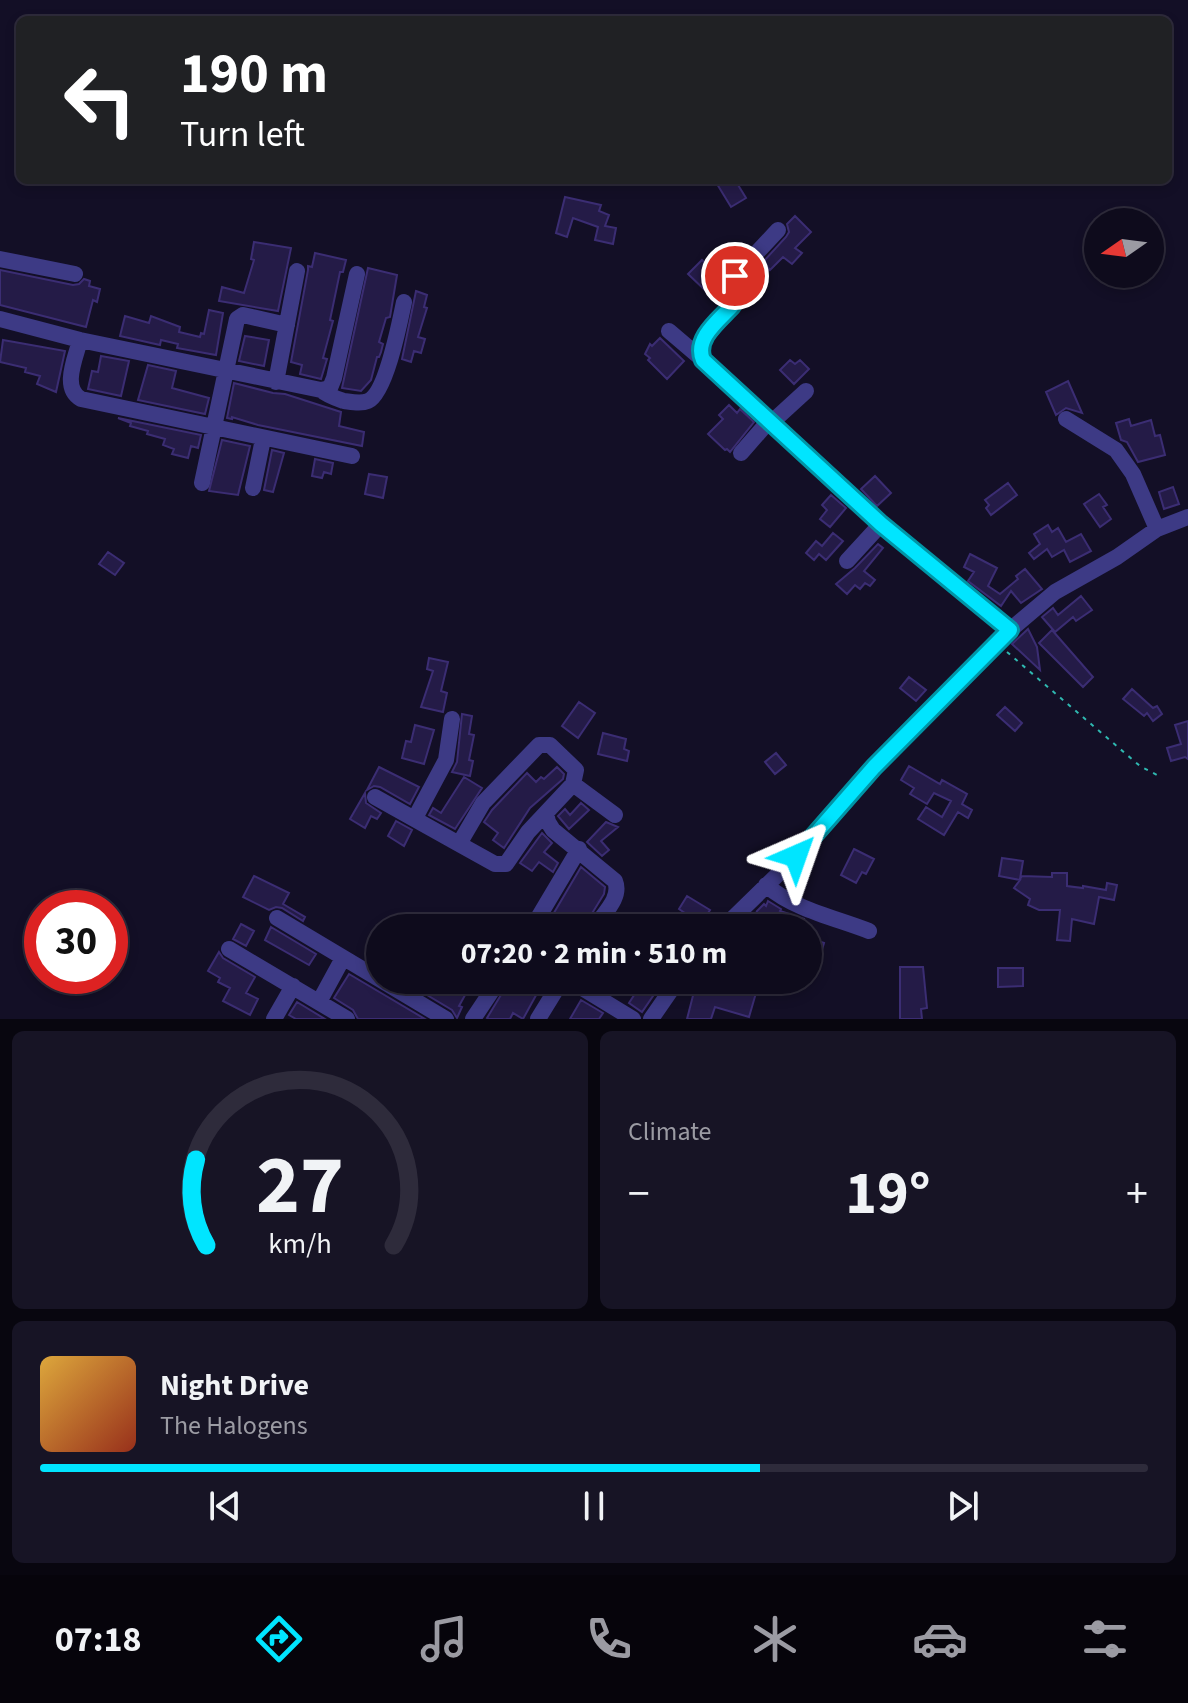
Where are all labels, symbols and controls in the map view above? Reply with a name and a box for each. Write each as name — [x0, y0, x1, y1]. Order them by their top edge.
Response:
text: 190 m — [180, 35, 328, 114]
icon: left — [48, 48, 152, 152]
text: Turn left — [180, 109, 305, 160]
north arrow — [1084, 208, 1164, 288]
map controls — [1084, 208, 1164, 288]
pin — [701, 242, 769, 310]
icon: arrive — [713, 254, 757, 298]
position arrow — [754, 814, 838, 898]
speed limit sign: 30 — [24, 890, 128, 994]
text: 07:20 · 2 min · 510 m — [461, 932, 727, 975]
text: Climate — [628, 1113, 712, 1150]
text: 27 — [256, 1127, 344, 1245]
text: 19° — [845, 1152, 931, 1237]
text: − — [628, 1163, 650, 1226]
text: + — [1126, 1163, 1148, 1226]
text: km/h — [268, 1224, 332, 1264]
text: Night Drive — [160, 1364, 309, 1407]
text: The Halogens — [160, 1407, 308, 1444]
icon: previous — [203, 1484, 247, 1528]
icon: pause — [572, 1484, 616, 1528]
icon: next — [941, 1484, 985, 1528]
icon: directions — [251, 1611, 307, 1667]
icon: music — [416, 1611, 472, 1667]
icon: phone — [581, 1611, 637, 1667]
icon: climate — [747, 1611, 803, 1667]
icon: car — [912, 1611, 968, 1667]
icon: filters — [1077, 1611, 1133, 1667]
text: 07:18 — [55, 1614, 141, 1665]

